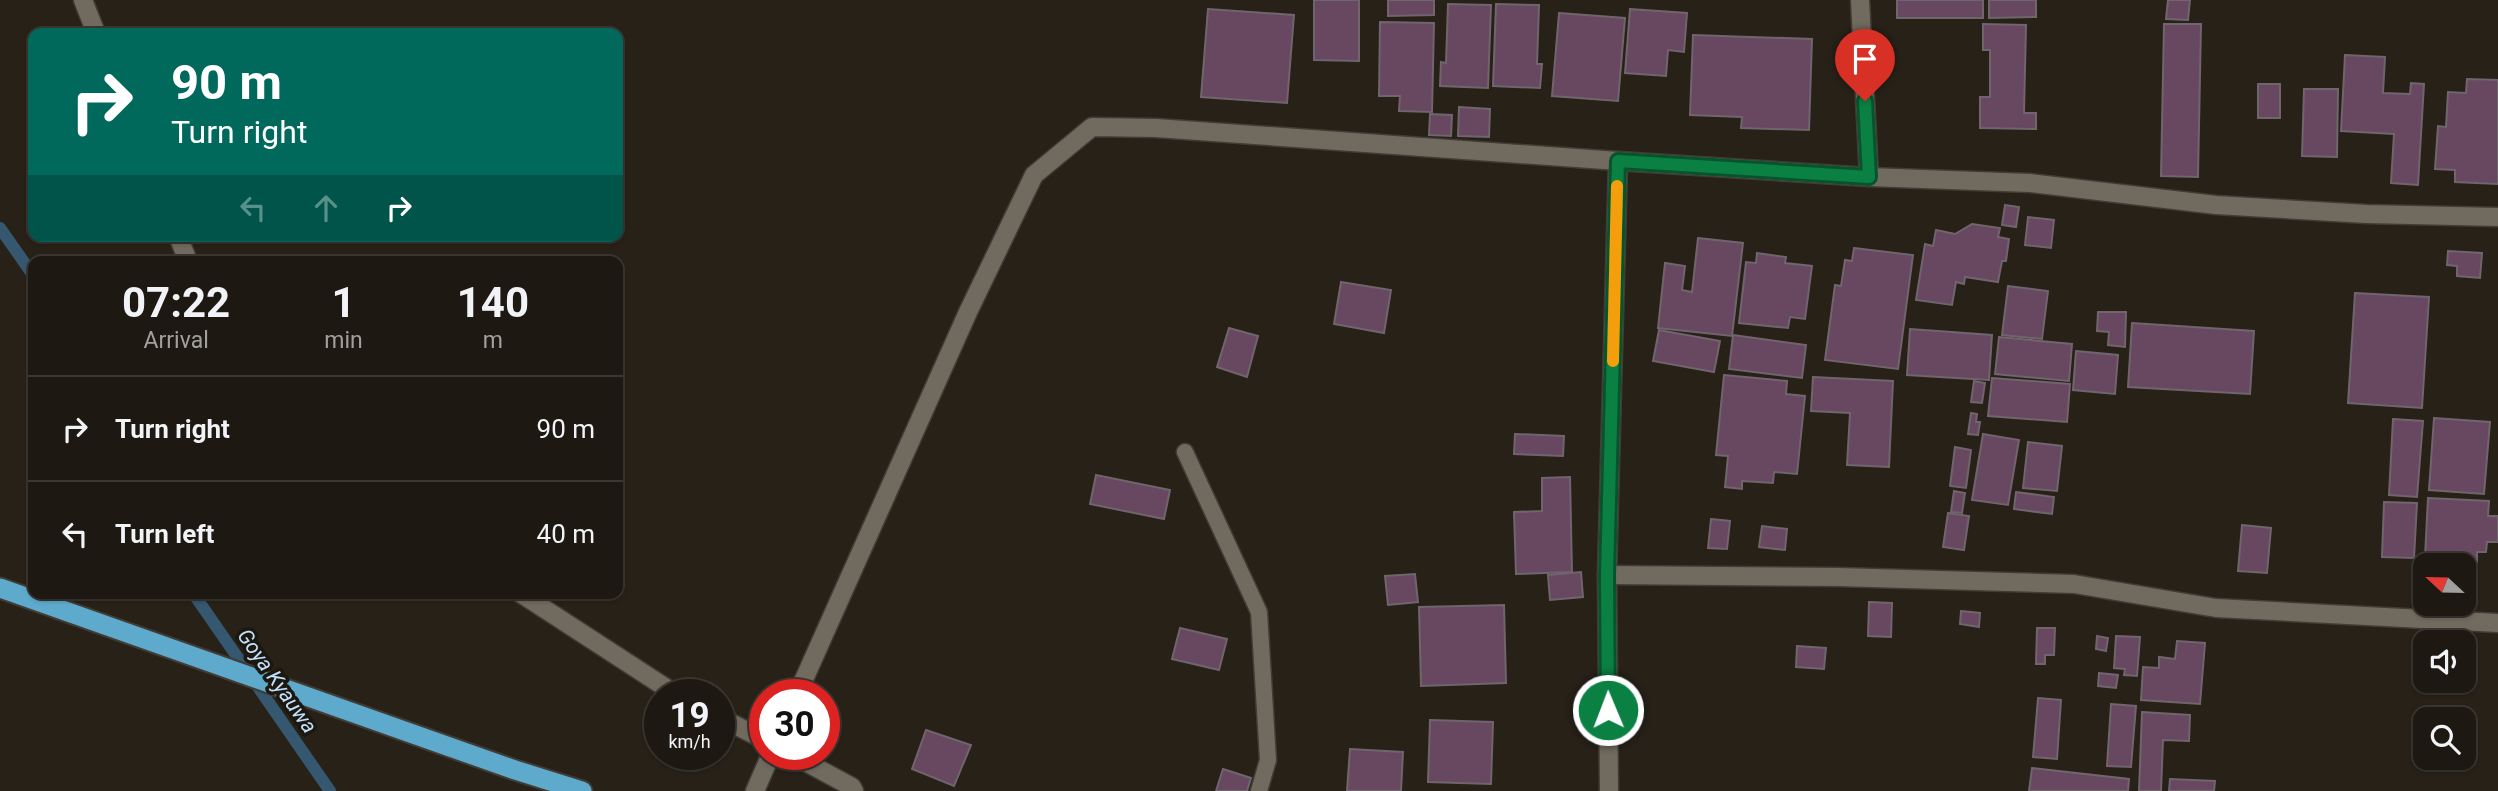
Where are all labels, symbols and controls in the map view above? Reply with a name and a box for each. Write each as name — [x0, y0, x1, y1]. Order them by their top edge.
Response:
pin — [1835, 29, 1895, 101]
icon: arrive — [1846, 40, 1884, 78]
text: 90 m — [171, 54, 282, 111]
icon: right — [56, 56, 147, 147]
text: Turn right — [171, 113, 307, 151]
icon: left — [234, 189, 272, 227]
icon: ahead — [307, 189, 345, 227]
icon: right — [380, 189, 418, 227]
text: 07:22 — [122, 278, 230, 327]
text: 1 — [331, 278, 356, 327]
text: 140 — [457, 278, 529, 327]
text: Arrival — [143, 327, 209, 354]
text: min — [324, 327, 363, 354]
text: m — [483, 327, 503, 354]
icon: right — [56, 410, 94, 448]
text: Turn right — [115, 414, 230, 444]
text: 90 m — [537, 414, 595, 444]
icon: left — [56, 515, 94, 553]
text: Turn left — [115, 519, 214, 549]
text: 40 m — [537, 519, 595, 549]
north arrow — [2413, 553, 2476, 616]
map controls — [2413, 553, 2476, 770]
water label: Goya Kyauwa — [232, 624, 322, 738]
button: sound — [2413, 630, 2476, 693]
position arrow — [1571, 673, 1645, 747]
speed limit sign: 30 — [749, 679, 840, 770]
text: 19 — [669, 695, 710, 736]
button: search — [2413, 707, 2476, 770]
text: km/h — [668, 731, 711, 752]

